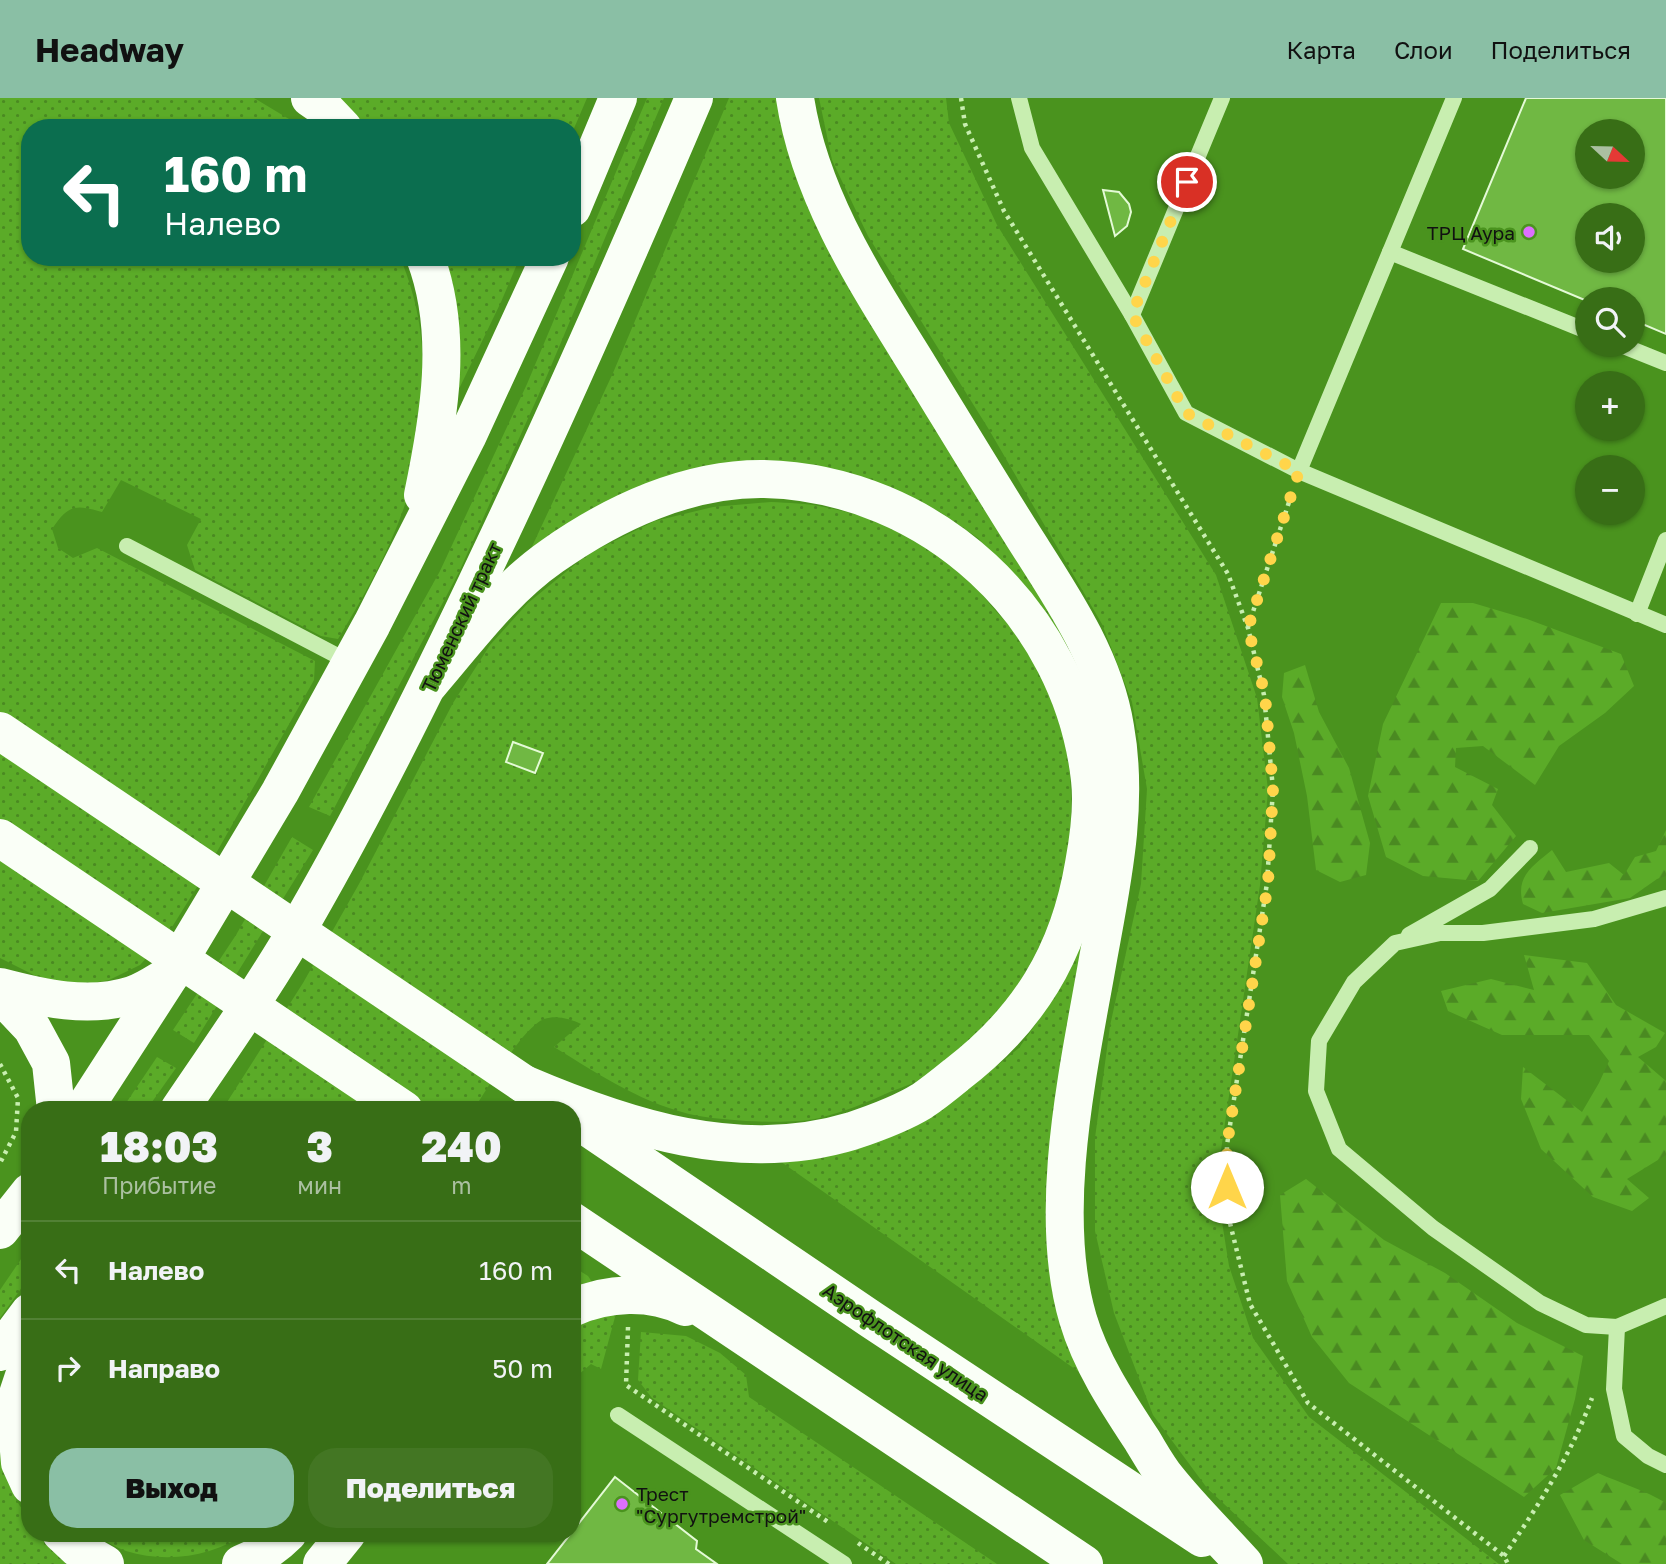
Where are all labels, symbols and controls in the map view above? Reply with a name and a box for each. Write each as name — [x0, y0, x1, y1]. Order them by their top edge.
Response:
text: Headway — [35, 30, 184, 69]
text: Карта — [1286, 35, 1356, 64]
text: Слои — [1394, 35, 1453, 64]
text: Поделиться — [1491, 35, 1631, 64]
north arrow — [1575, 119, 1645, 189]
map controls — [1575, 119, 1645, 525]
text: 160 m — [164, 144, 307, 203]
icon: left — [49, 147, 140, 238]
pin — [1157, 152, 1217, 212]
icon: arrive — [1168, 163, 1206, 201]
button: sound — [1575, 203, 1645, 273]
text: Налево — [164, 204, 281, 242]
place label: ТРЦ Аура — [1427, 221, 1515, 244]
marker: ТРЦ Аура — [1521, 224, 1537, 240]
button: search — [1575, 287, 1645, 357]
button: + — [1575, 371, 1645, 441]
button: − — [1575, 455, 1645, 525]
street label: Тюменский тракт — [416, 539, 506, 695]
text: 18:03 — [100, 1121, 218, 1171]
text: 3 — [306, 1121, 333, 1171]
text: 240 — [421, 1121, 502, 1171]
position arrow — [1190, 1150, 1264, 1224]
text: Прибытие — [102, 1171, 216, 1199]
text: мин — [297, 1171, 342, 1199]
text: m — [451, 1171, 472, 1199]
icon: left — [49, 1251, 87, 1289]
text: Налево — [108, 1255, 204, 1286]
text: 160 m — [479, 1255, 553, 1286]
street label: Аэрофлотская улица — [819, 1278, 993, 1406]
icon: right — [49, 1349, 87, 1387]
text: Направо — [108, 1353, 220, 1384]
text: 50 m — [492, 1353, 553, 1384]
button: Выход — [49, 1448, 294, 1528]
button: Поделиться — [308, 1448, 553, 1528]
place label: Трест "Сургутремстрой" — [636, 1482, 806, 1527]
marker: Трест "Сургутремстрой" — [614, 1496, 630, 1512]

